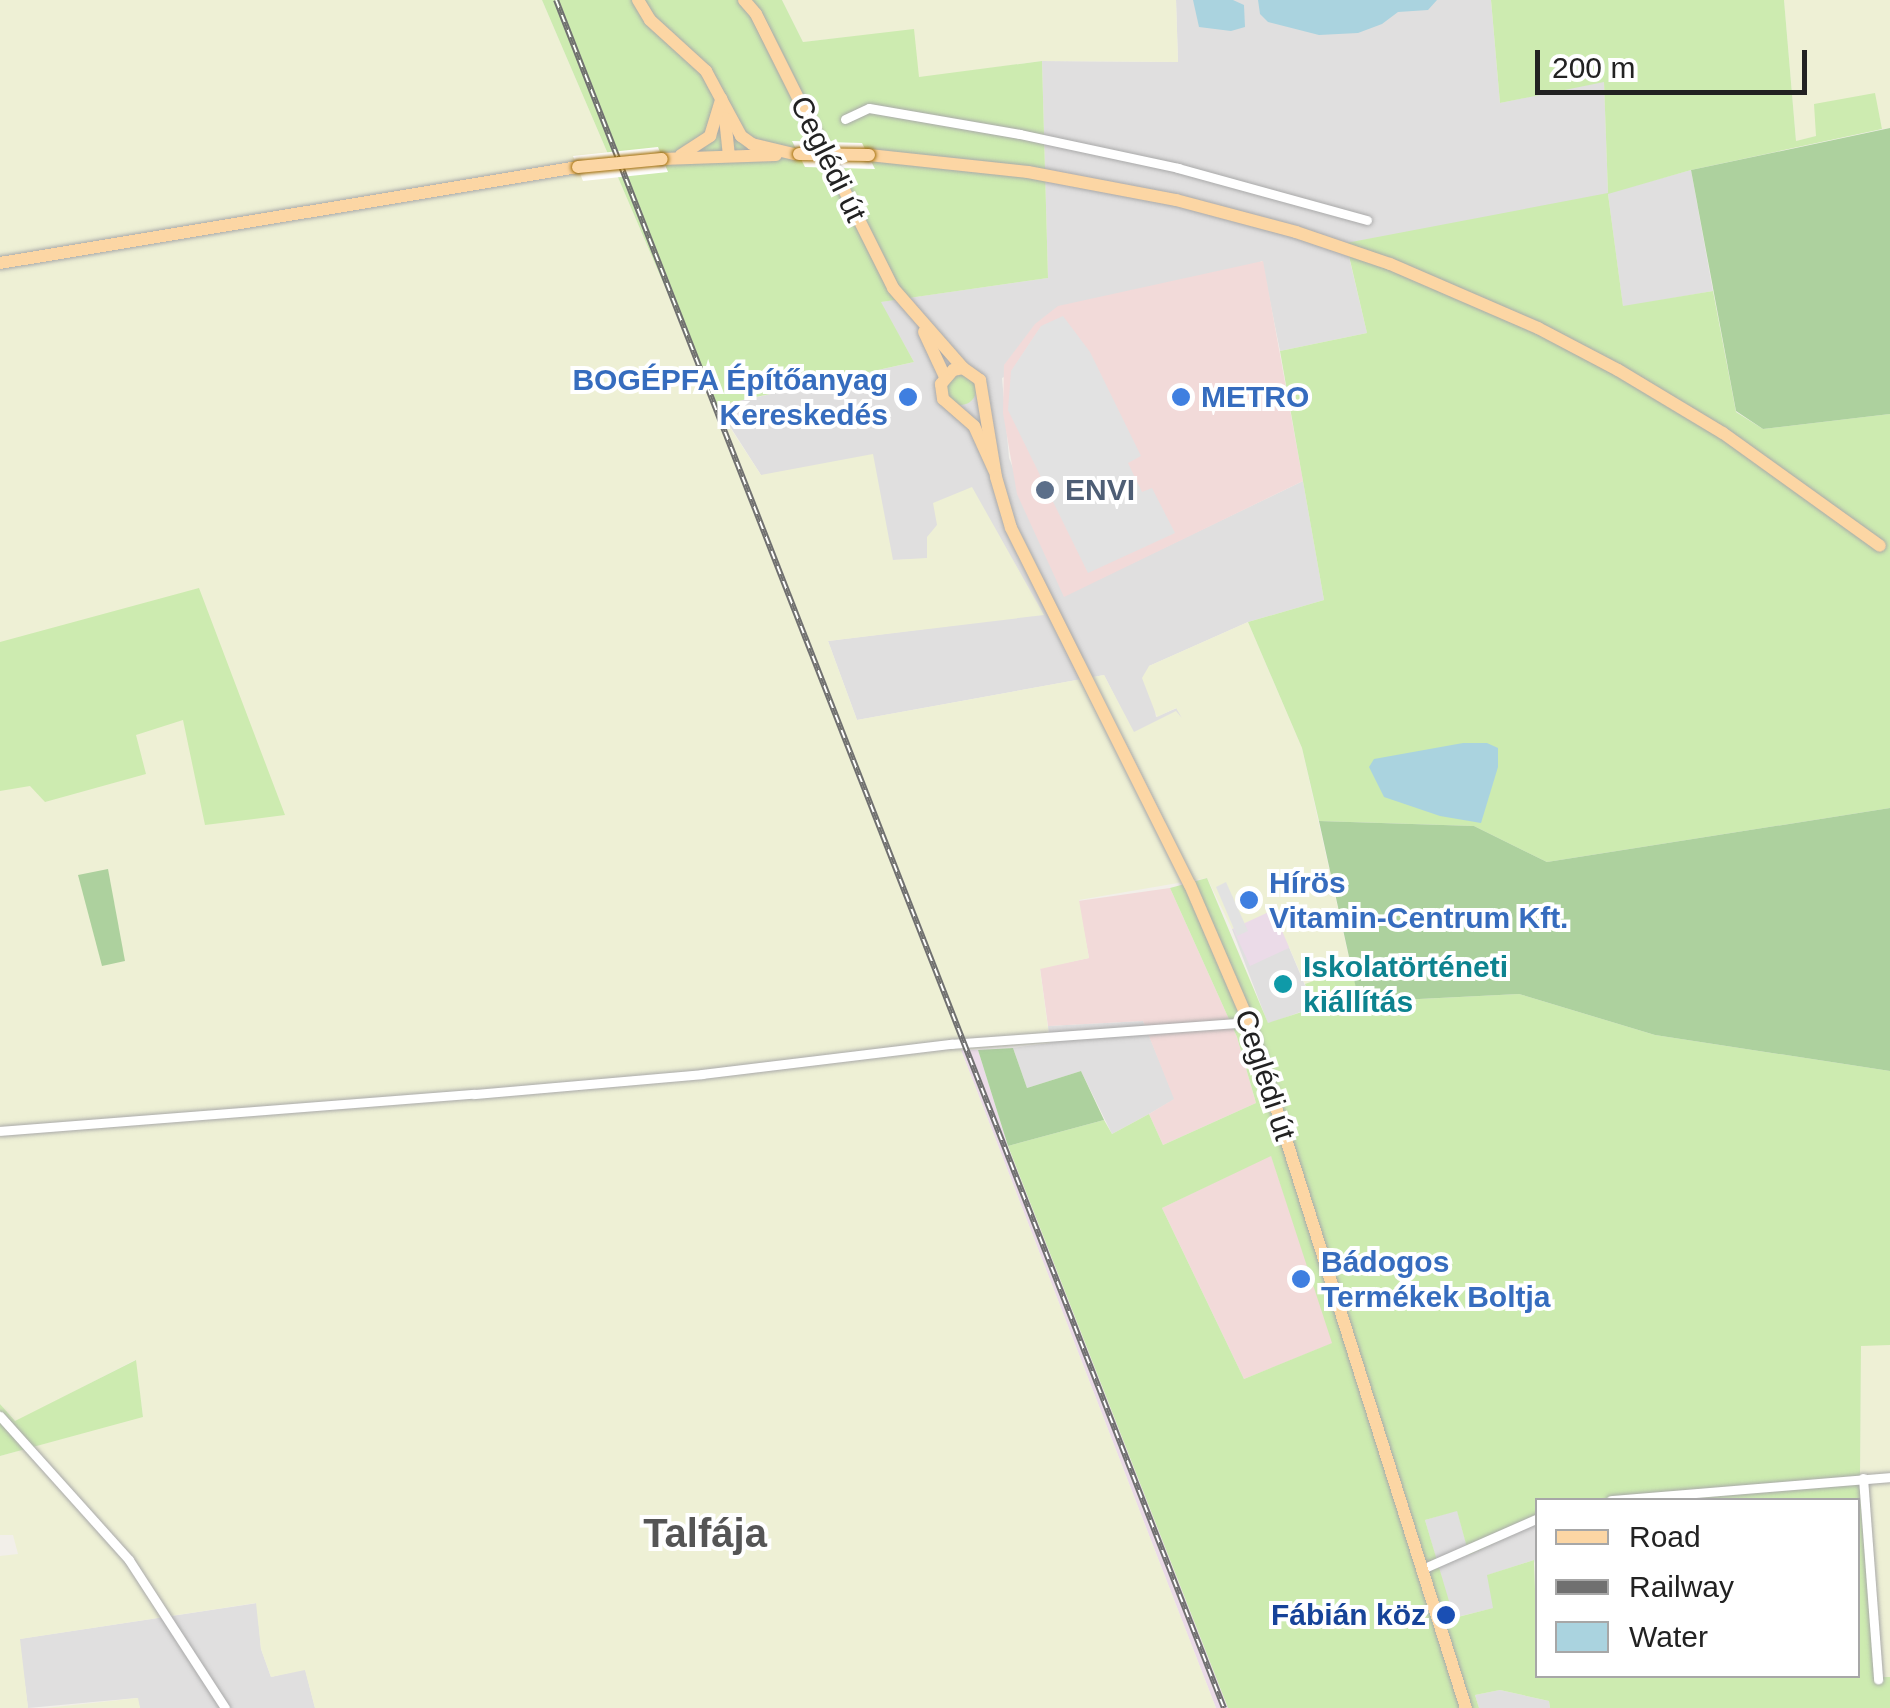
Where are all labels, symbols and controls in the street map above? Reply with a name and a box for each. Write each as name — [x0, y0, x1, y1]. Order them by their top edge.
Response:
scale bar — [1540, 30, 1812, 92]
text: 200 m — [1552, 51, 1635, 84]
street label: Ceglédi út — [782, 90, 874, 228]
place label: BOGÉPFA Építőanyag Kereskedés — [571, 362, 888, 432]
place label: METRO — [1201, 379, 1309, 415]
marker: BOGÉPFA Építőanyag Kereskedés — [897, 386, 919, 408]
marker: METRO — [1170, 386, 1192, 408]
place label: ENVI — [1065, 472, 1135, 508]
marker: ENVI — [1034, 479, 1056, 501]
place label: Hírös Vitamin-Centrum Kft. — [1269, 865, 1568, 936]
marker: Hírös Vitamin-Centrum Kft. — [1238, 889, 1260, 911]
place label: Iskolatörténeti kiállítás — [1303, 949, 1508, 1020]
marker: Iskolatörténeti kiállítás — [1272, 973, 1294, 995]
street label: Ceglédi út — [1227, 1005, 1303, 1145]
place label: Bádogos Termékek Boltja — [1321, 1244, 1551, 1314]
marker: Bádogos Termékek Boltja — [1290, 1268, 1312, 1290]
legend — [1535, 1498, 1860, 1678]
district label: Talfája — [643, 1509, 767, 1557]
text: Road — [1629, 1520, 1701, 1553]
text: Railway — [1629, 1570, 1734, 1603]
place label: Fábián köz — [1271, 1597, 1426, 1633]
marker: Fábián köz — [1435, 1604, 1457, 1626]
text: Water — [1629, 1620, 1708, 1653]

